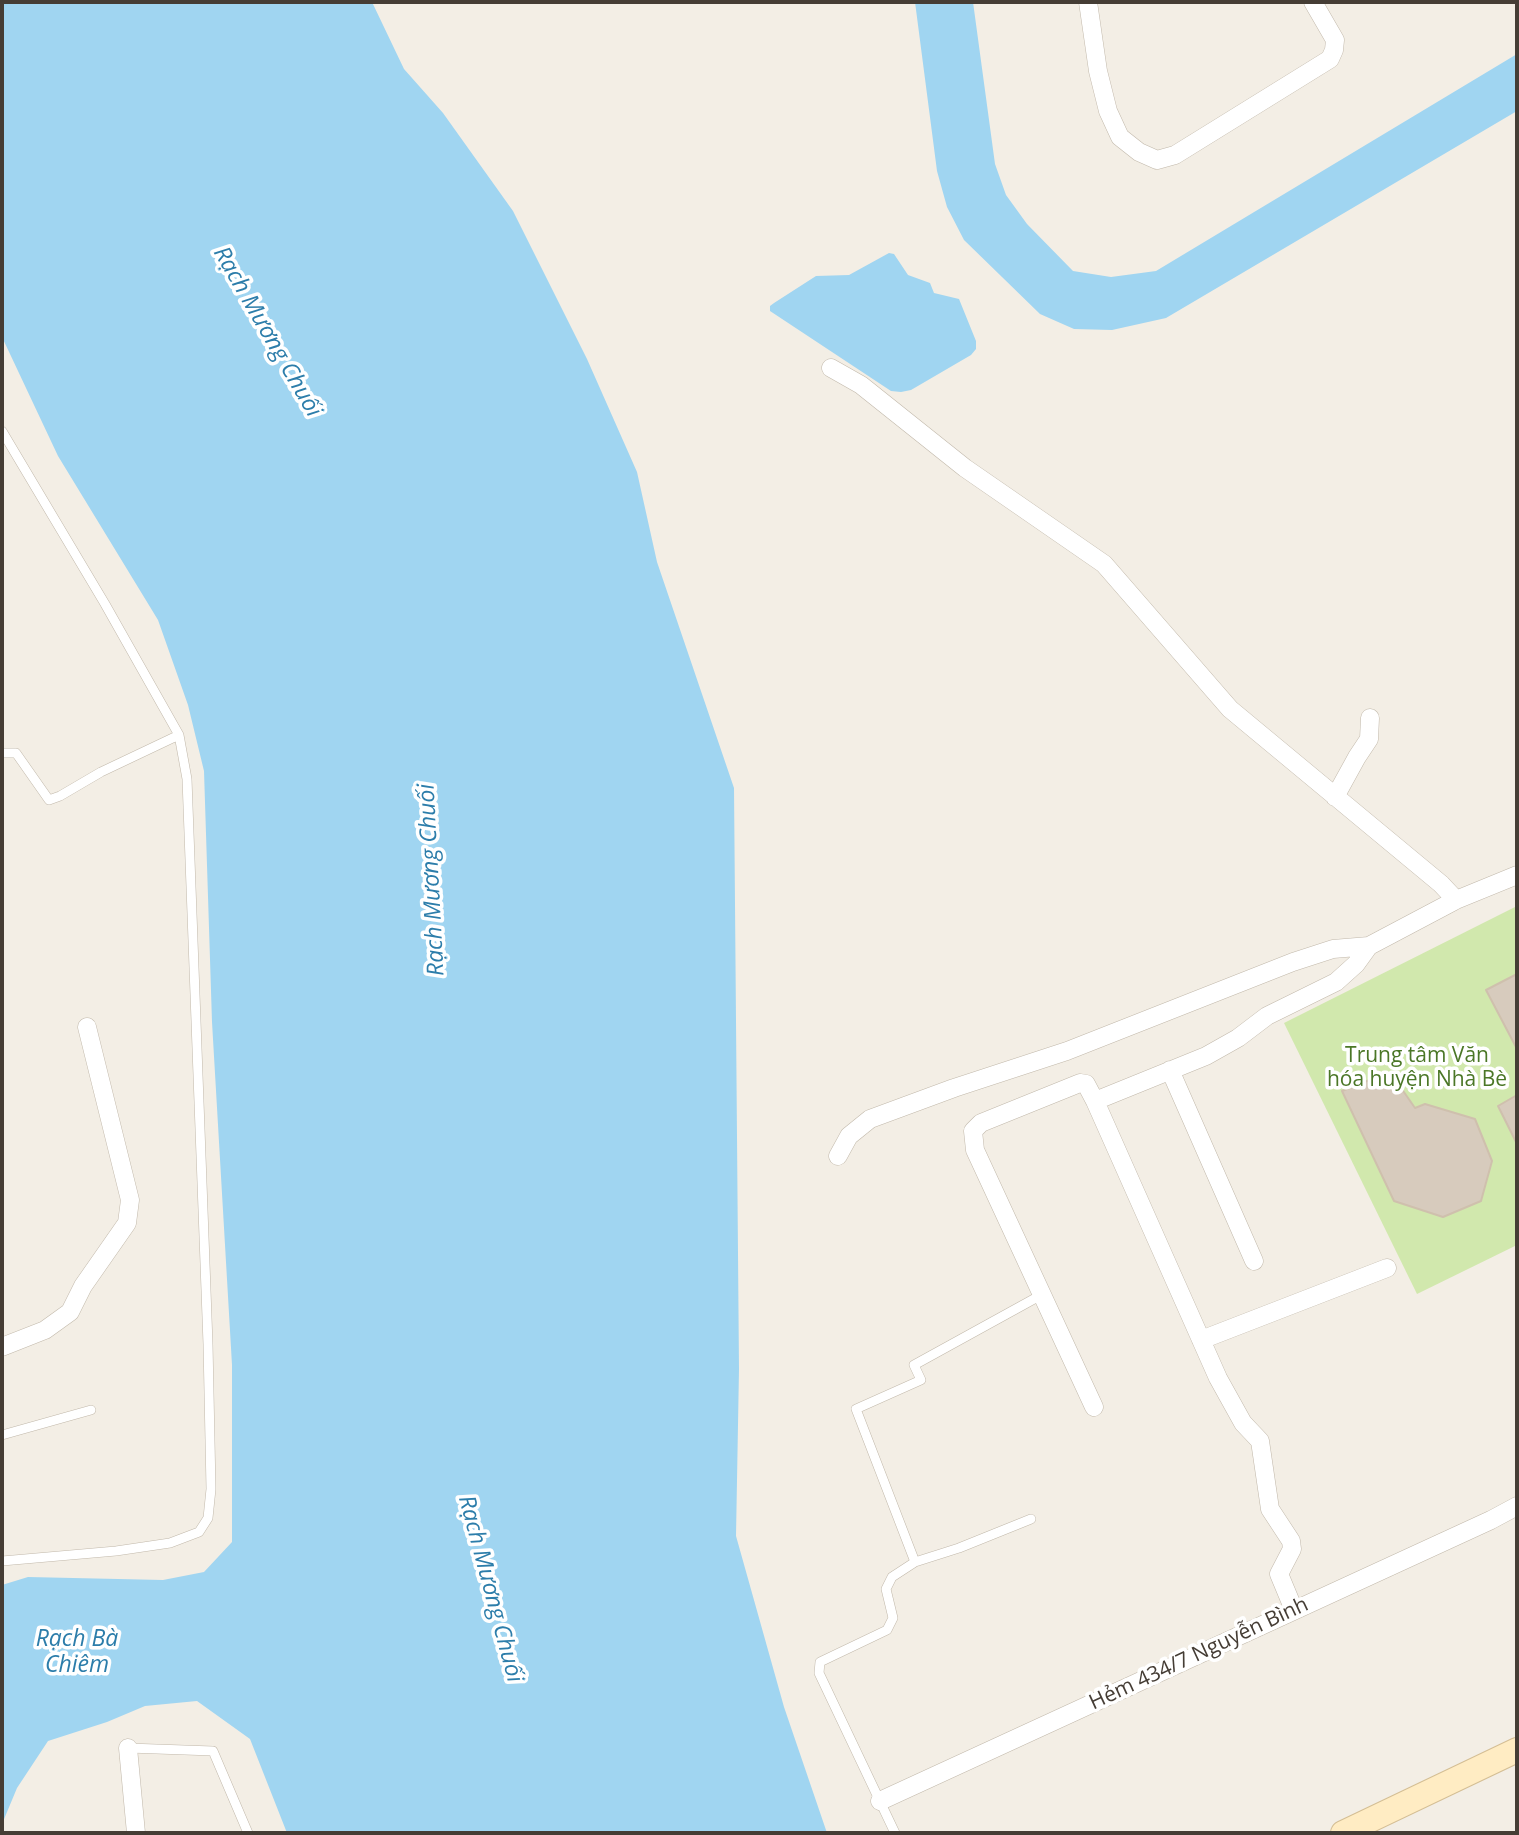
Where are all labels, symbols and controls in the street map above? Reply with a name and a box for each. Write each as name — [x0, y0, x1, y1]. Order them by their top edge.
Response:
water label: Rạch Mương Chuối — [207, 242, 327, 422]
water label: Rạch Mương Chuối — [413, 783, 451, 977]
park label: Trung tâm Văn hóa huyện Nhà Bè — [1327, 1043, 1507, 1093]
water label: Rạch Mương Chuối — [452, 1492, 528, 1686]
street label: Hẻm 434/7 Nguyễn Bình — [1085, 1592, 1313, 1716]
water label: Rạch Bà Chiêm — [36, 1625, 118, 1679]

